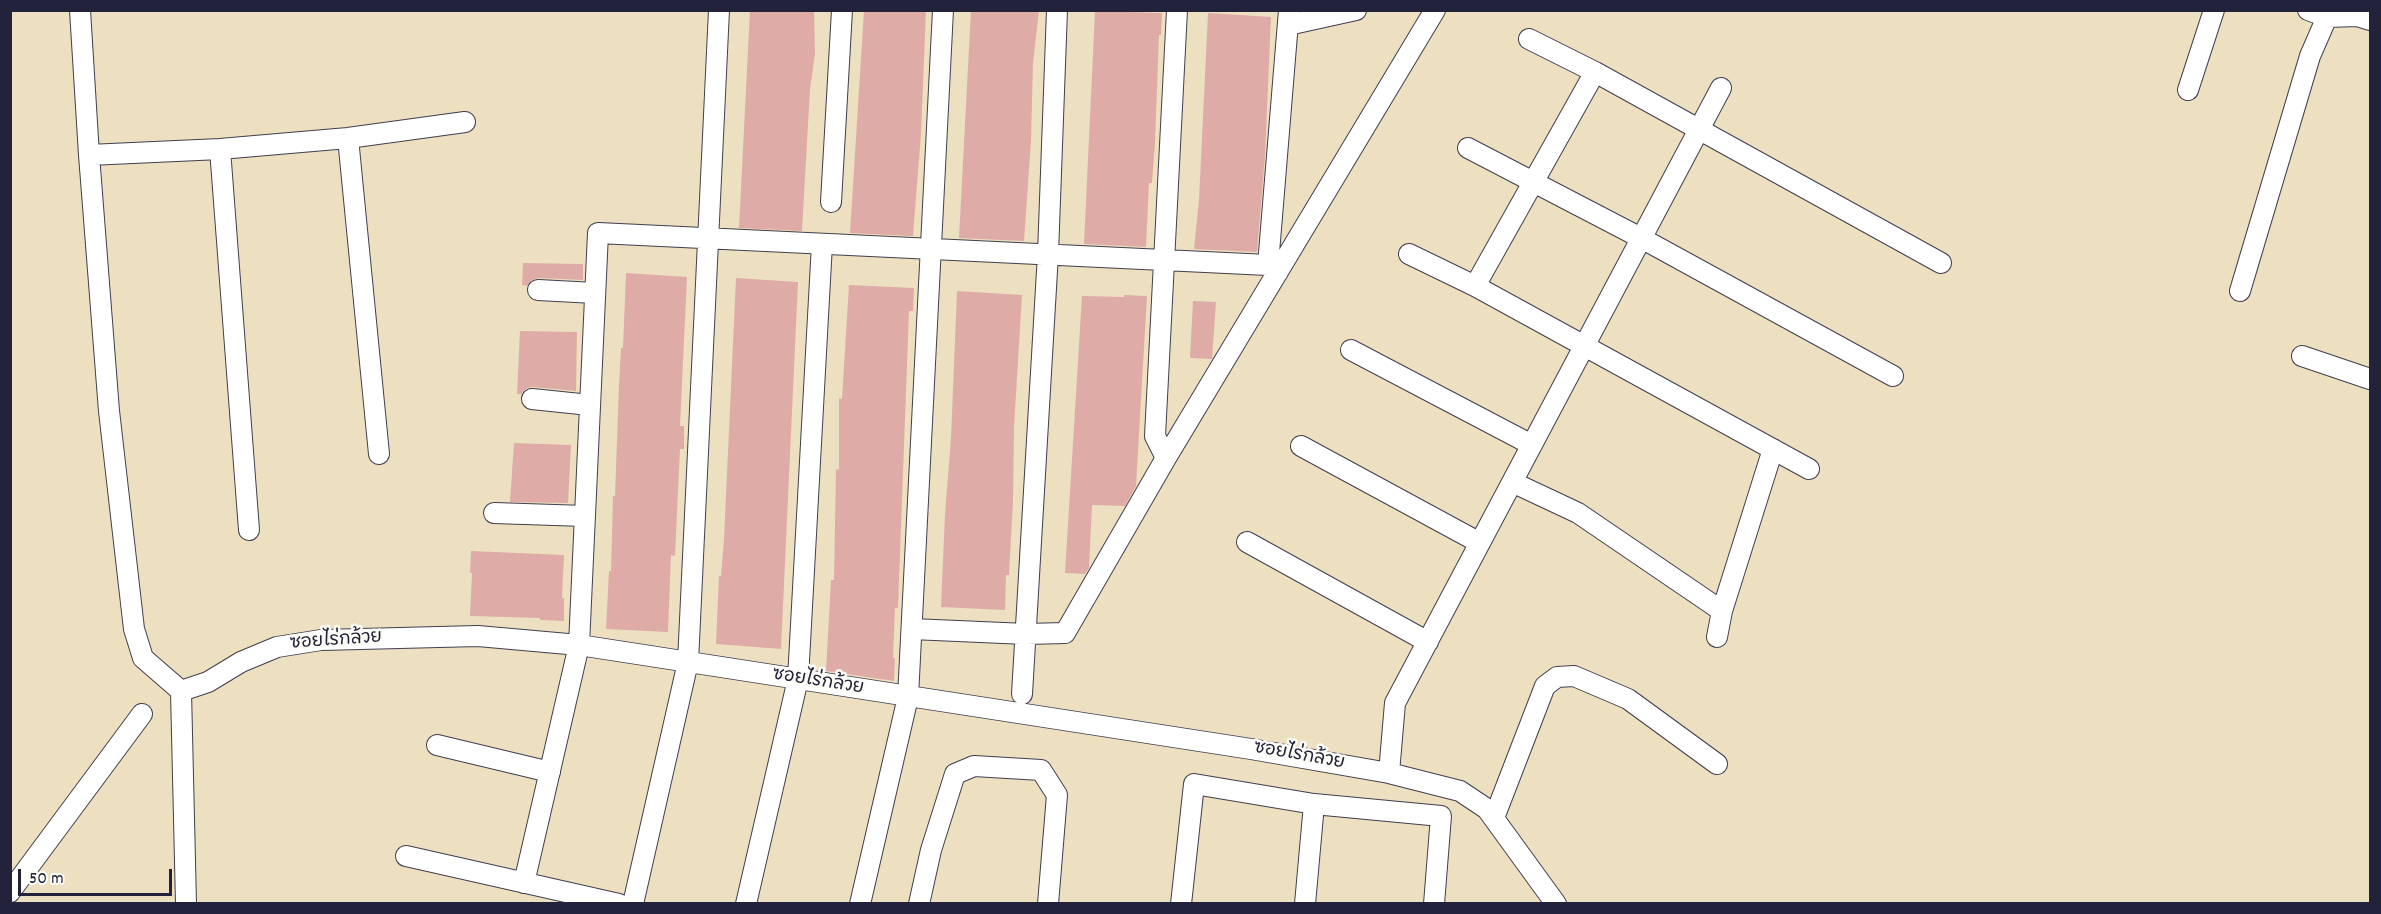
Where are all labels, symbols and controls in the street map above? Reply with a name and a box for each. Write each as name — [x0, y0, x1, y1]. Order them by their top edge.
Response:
street label: ซอยไร่กล้วย — [289, 628, 383, 656]
street label: ซอยไร่กล้วย — [771, 665, 865, 701]
street label: ซอยไร่กล้วย — [1252, 738, 1346, 776]
scale bar — [21, 857, 176, 895]
text: 50 m — [29, 867, 64, 892]

